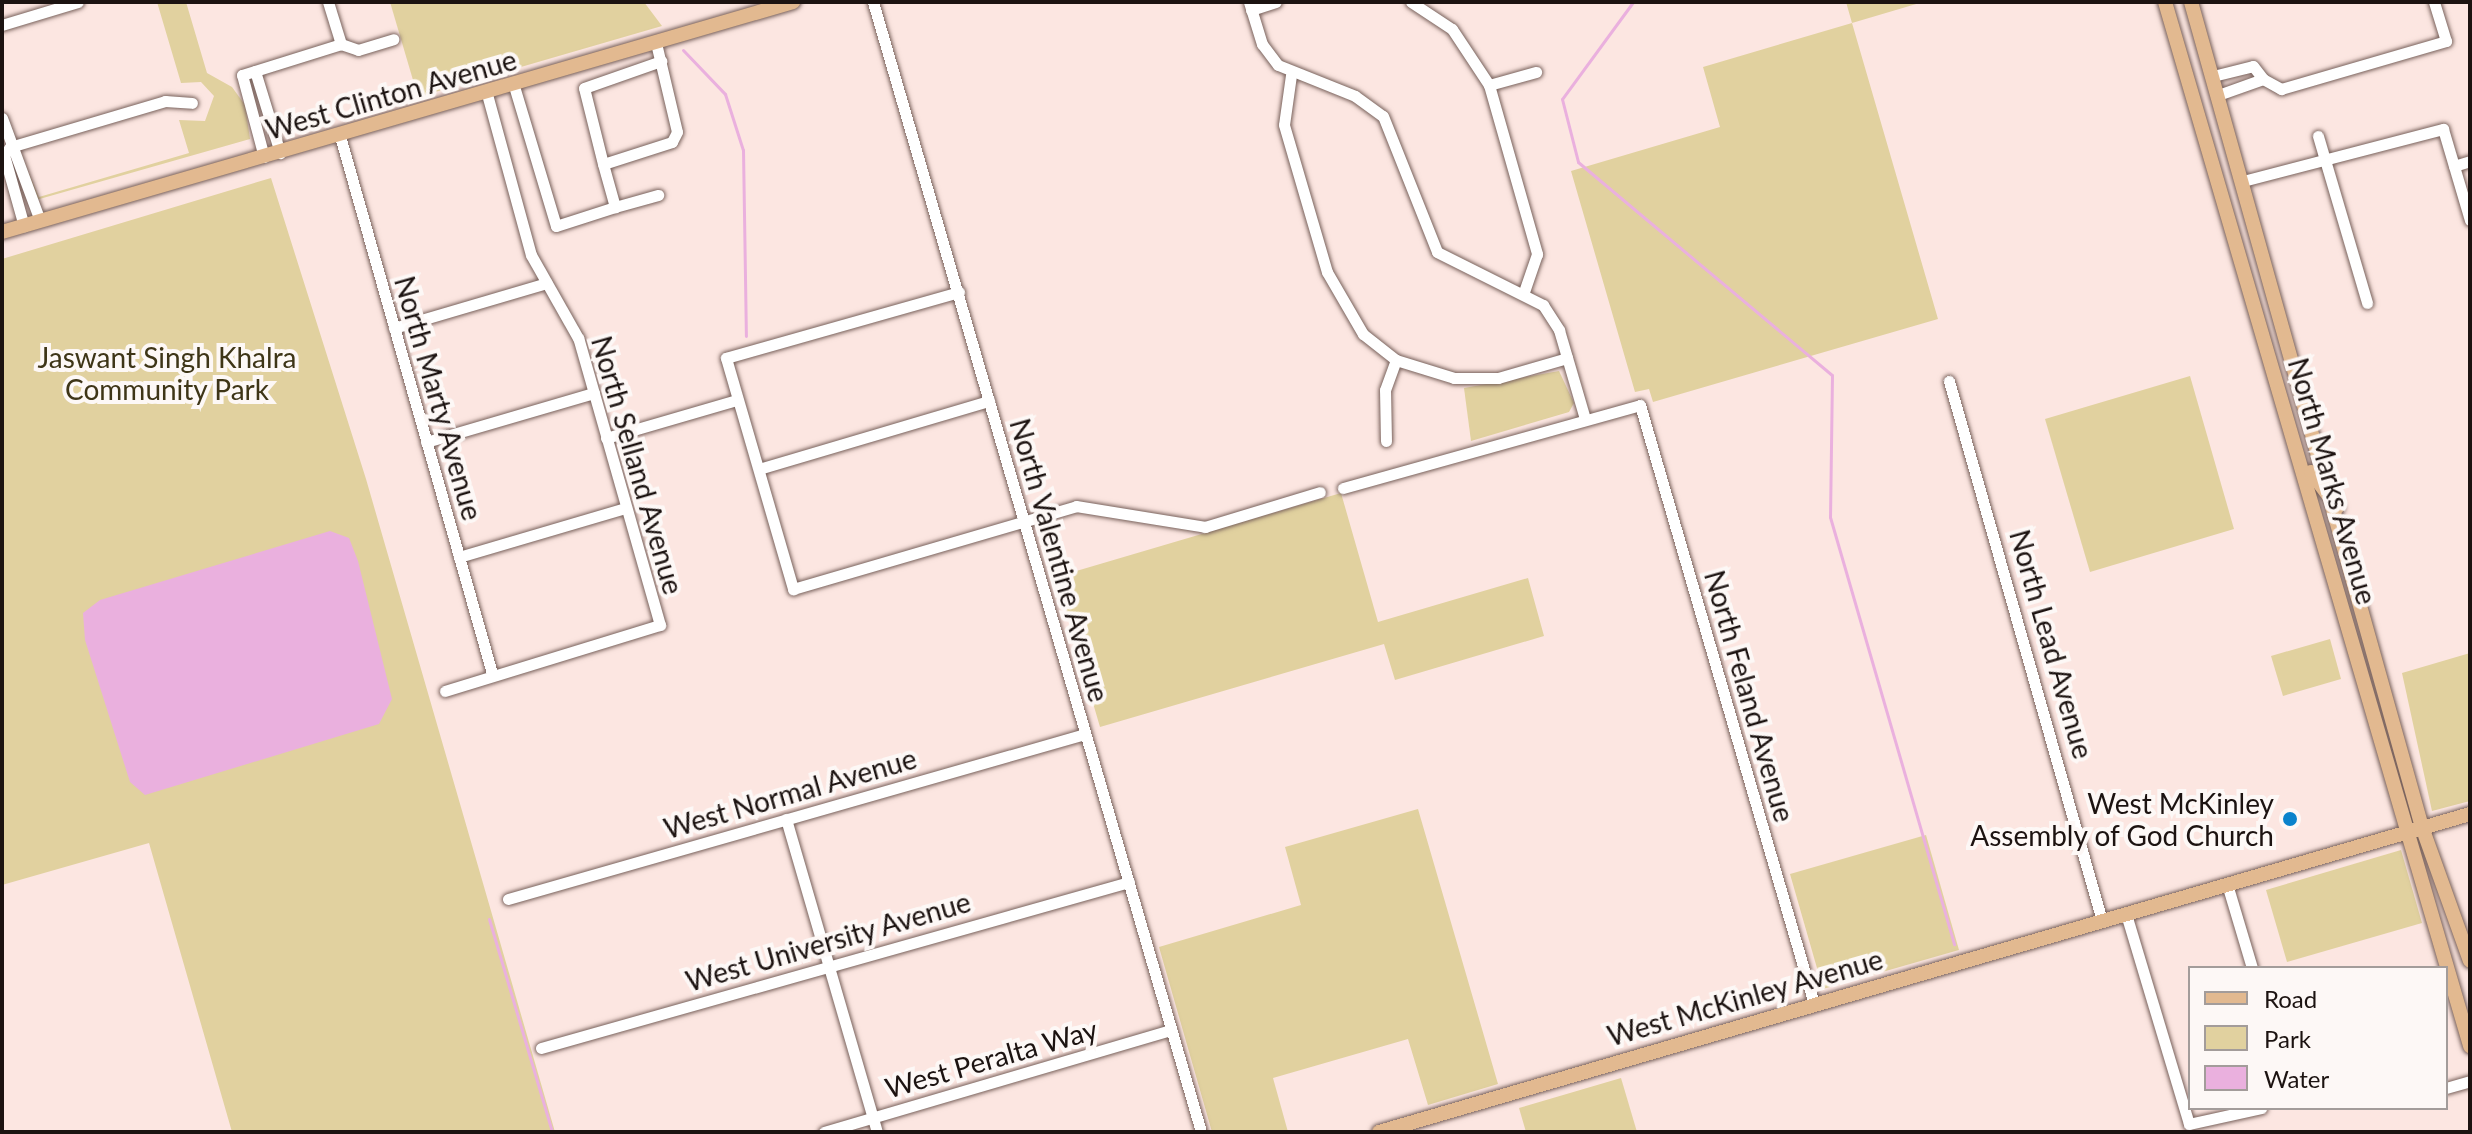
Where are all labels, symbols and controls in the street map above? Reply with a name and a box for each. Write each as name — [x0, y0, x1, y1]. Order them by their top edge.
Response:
street label: West Clinton Avenue — [261, 42, 521, 146]
street label: North Marty Avenue — [388, 271, 490, 525]
street label: North Selland Avenue — [585, 332, 691, 598]
park label: Jaswant Singh Khalra Community Park — [37, 340, 297, 406]
street label: North Marks Avenue — [2282, 353, 2384, 609]
street label: North Valentine Avenue — [1003, 414, 1117, 706]
street label: North Lead Avenue — [2003, 525, 2101, 763]
street label: North Feland Avenue — [1698, 566, 1802, 826]
street label: West Normal Avenue — [659, 741, 921, 845]
place label: West McKinley Assembly of God Church — [1969, 786, 2274, 852]
marker: West McKinley Assembly of God Church — [2281, 810, 2299, 828]
street label: West University Avenue — [681, 884, 975, 998]
street label: West McKinley Avenue — [1603, 941, 1887, 1053]
legend — [2188, 966, 2448, 1110]
text: Road — [2264, 984, 2317, 1013]
street label: West Peralta Way — [881, 1012, 1101, 1104]
text: Park — [2264, 1024, 2311, 1053]
text: Water — [2264, 1064, 2329, 1093]

